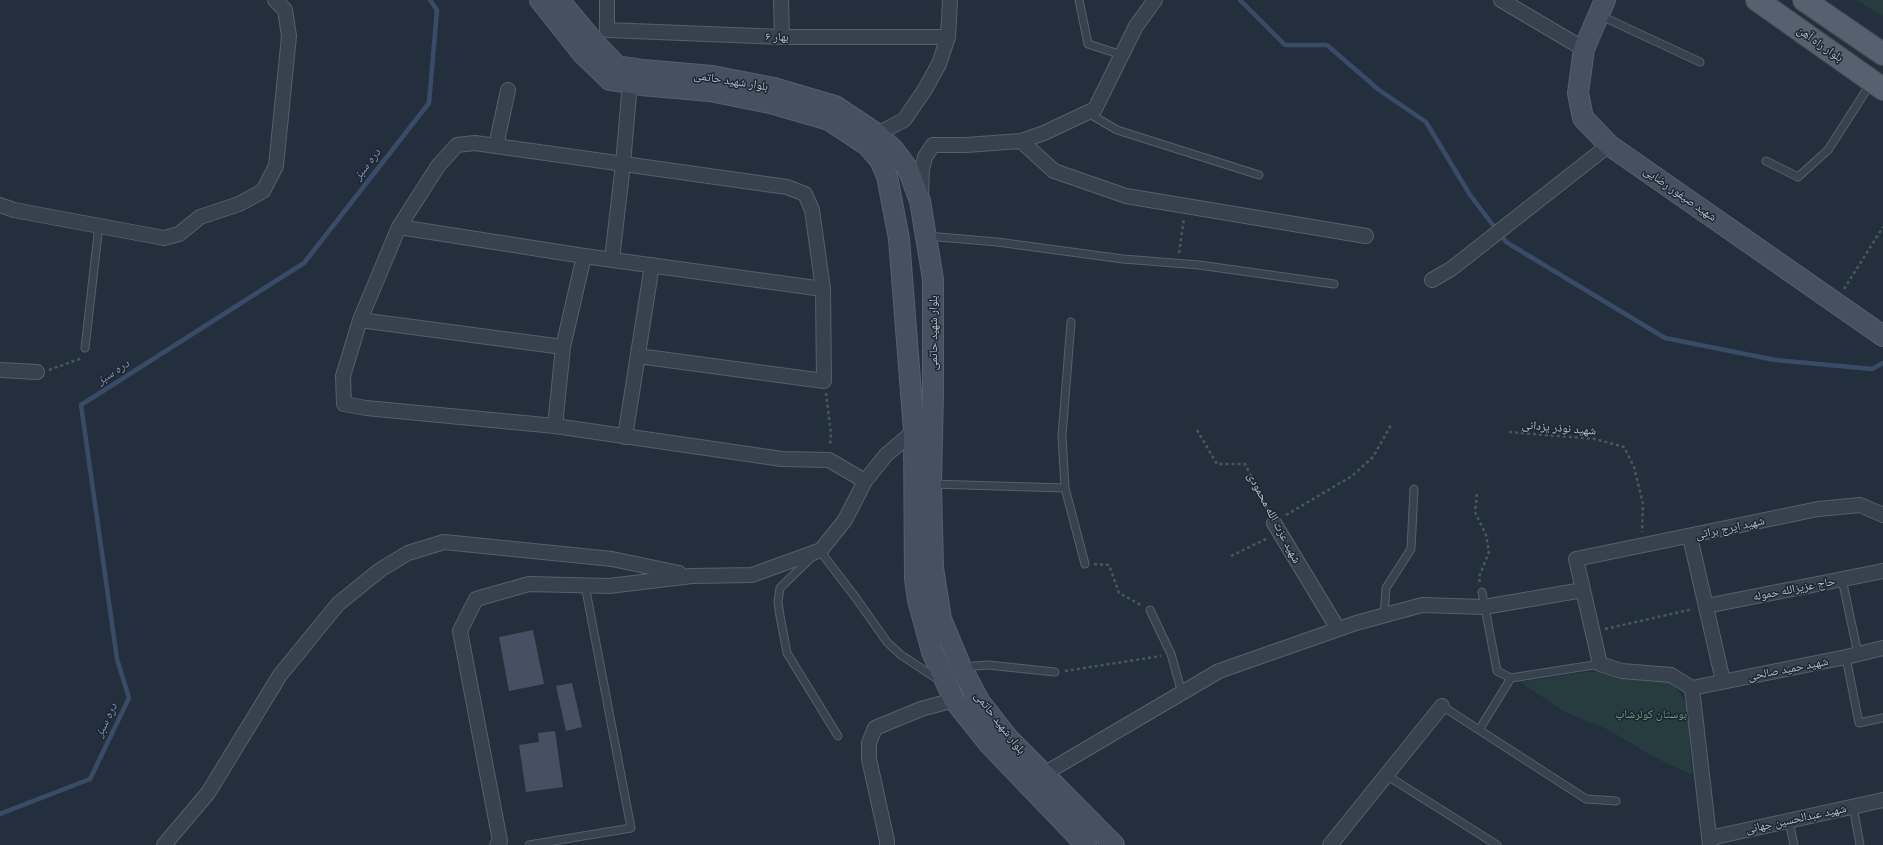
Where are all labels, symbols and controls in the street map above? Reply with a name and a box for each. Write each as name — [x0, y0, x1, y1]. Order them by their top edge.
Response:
street label: بلوار راه آهن — [1794, 23, 1846, 65]
street label: بهار ۶ — [765, 30, 789, 44]
street label: بلوار شهید حاتمی — [693, 68, 769, 94]
water label: دره سبز — [350, 145, 384, 183]
street label: شهید صیفور رضایی — [1641, 163, 1719, 225]
street label: بلوار شهید حاتمی — [926, 295, 940, 371]
water label: دره سبز — [94, 356, 132, 388]
street label: شهید نوذر یزدانی — [1521, 418, 1597, 438]
street label: شهید عزت الله محمودی — [1244, 470, 1304, 566]
street label: شهید ایرج براتی — [1694, 514, 1766, 542]
street label: حاج عزیزالله حموله — [1752, 574, 1836, 604]
street label: شهید حمید صالحی — [1747, 654, 1829, 684]
street label: بلوار شهید حاتمی — [971, 689, 1029, 757]
water label: دره سبز — [91, 700, 121, 740]
park label: بوستان کولرشاپ — [1615, 707, 1687, 721]
street label: شهید عبدالحسین جهانی — [1744, 801, 1848, 837]

